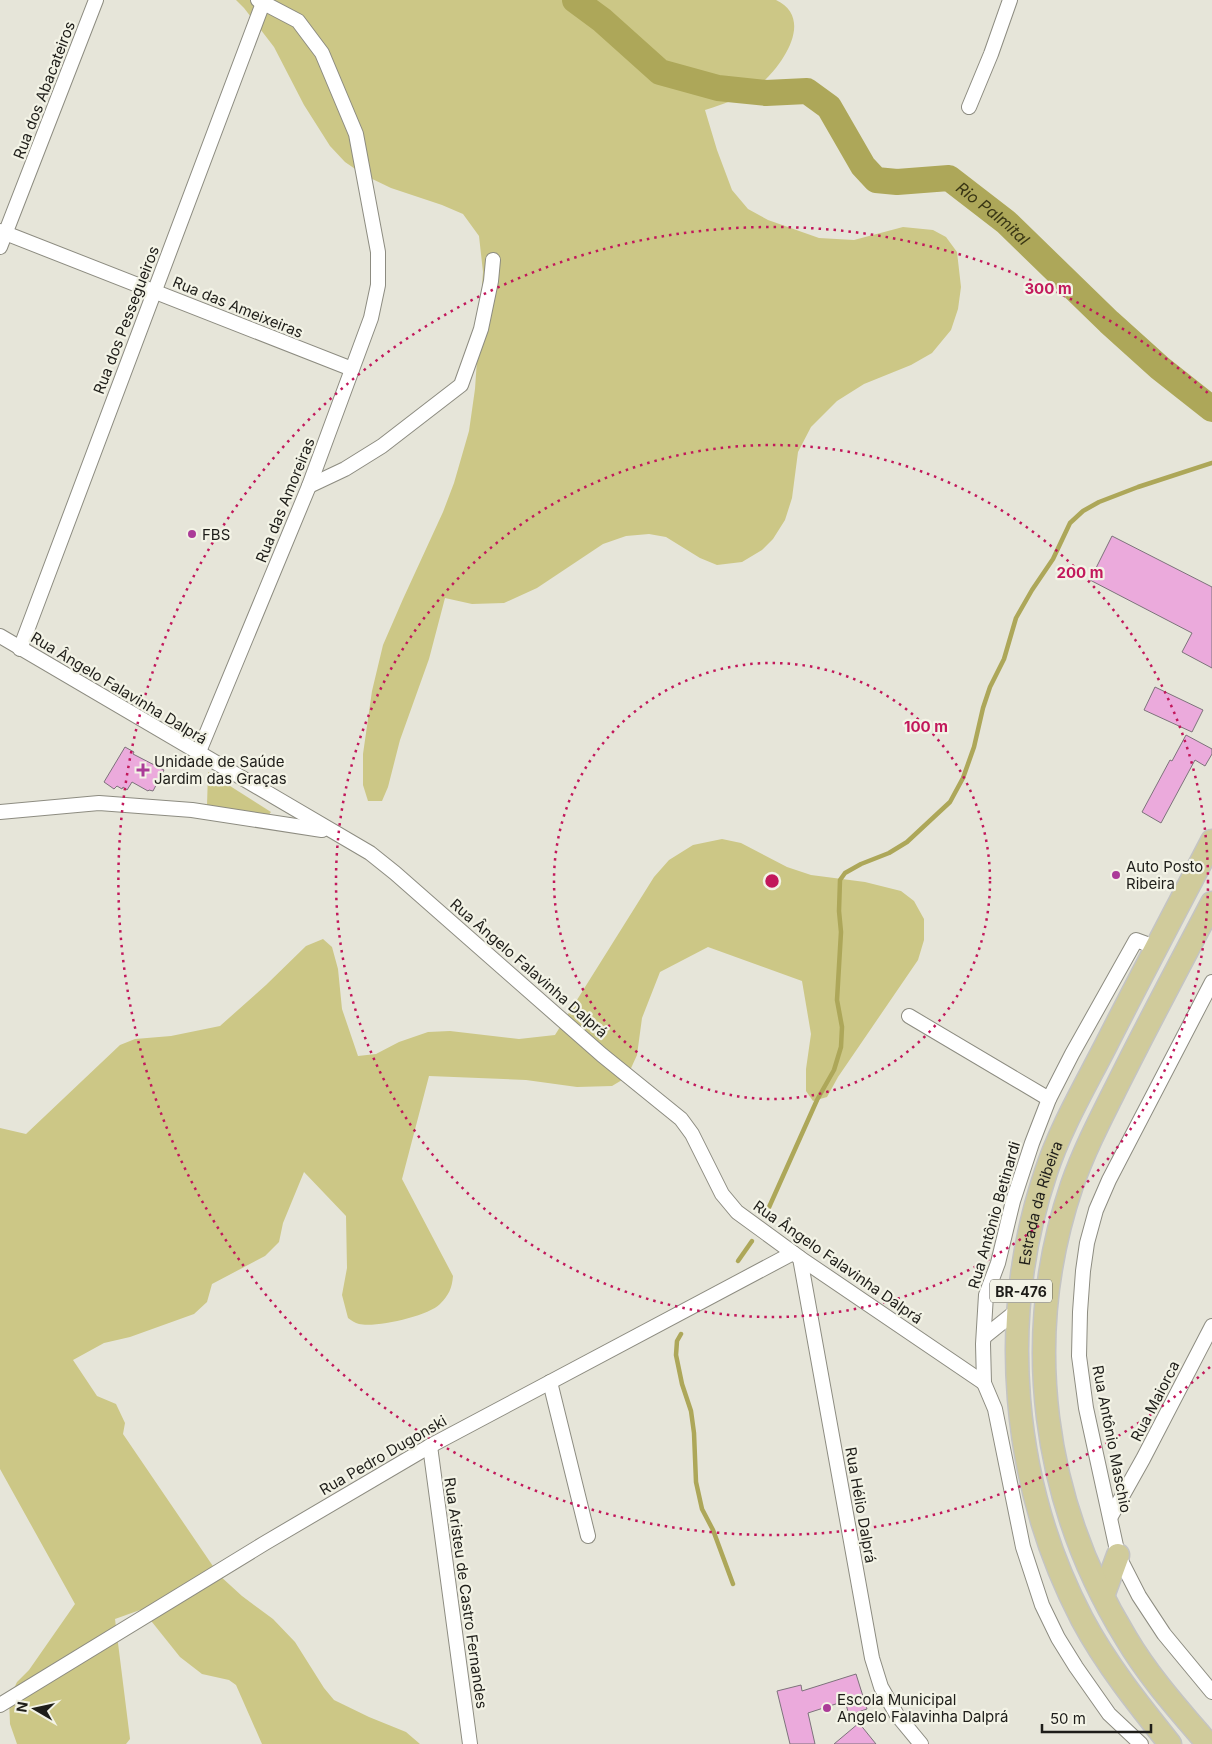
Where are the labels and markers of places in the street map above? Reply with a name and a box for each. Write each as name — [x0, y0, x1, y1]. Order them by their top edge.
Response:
place label: FBS — [202, 525, 230, 544]
marker: FBS — [186, 528, 198, 540]
place label: Unidade de Saúde Jardim das Graças — [154, 752, 287, 788]
marker: Unidade de Saúde Jardim das Graças — [136, 763, 150, 777]
place label: Auto Posto Ribeira — [1126, 857, 1203, 893]
marker: Auto Posto Ribeira — [1110, 869, 1122, 881]
centre of rings — [763, 872, 781, 890]
place label: Escola Municipal Angelo Falavinha Dalprá — [837, 1690, 1008, 1726]
marker: Escola Municipal Angelo Falavinha Dalprá — [821, 1702, 833, 1714]

